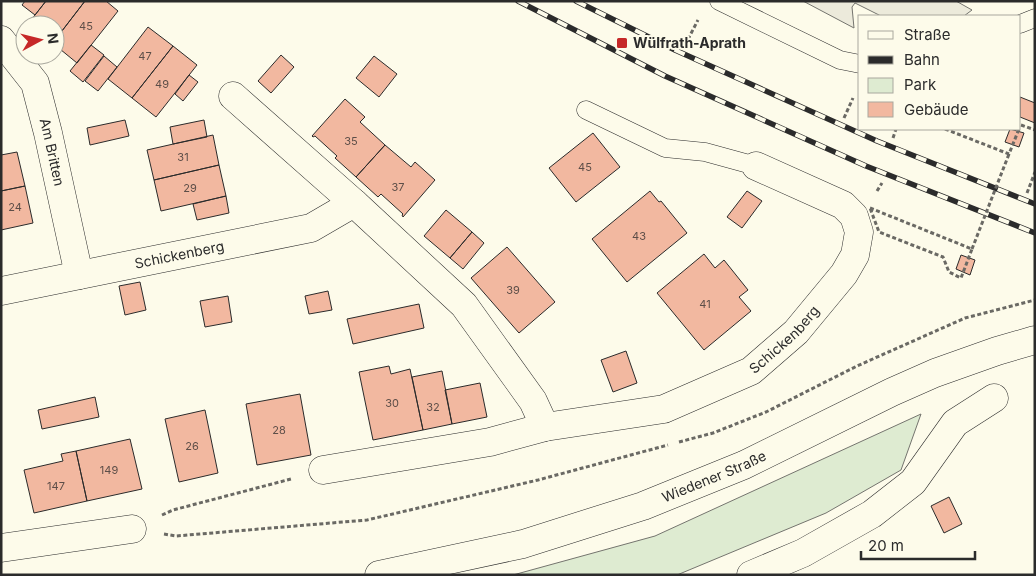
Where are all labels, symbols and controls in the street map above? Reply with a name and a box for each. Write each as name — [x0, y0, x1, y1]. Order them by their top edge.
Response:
north arrow — [15, 15, 65, 65]
legend — [858, 15, 1021, 130]
house number: 45 — [79, 19, 93, 33]
text: Straße — [904, 25, 951, 44]
text: N — [44, 32, 62, 45]
place label: Wülfrath-Aprath — [633, 34, 746, 51]
marker: Wülfrath-Aprath — [615, 36, 629, 50]
house number: 47 — [138, 49, 152, 63]
text: Bahn — [904, 50, 940, 69]
text: Park — [904, 75, 937, 94]
house number: 49 — [155, 77, 169, 91]
text: Gebäude — [904, 100, 969, 119]
street label: Am Britten — [36, 116, 68, 188]
house number: 35 — [344, 134, 358, 148]
house number: 31 — [177, 150, 189, 164]
house number: 45 — [578, 160, 592, 174]
house number: 37 — [391, 180, 405, 194]
house number: 29 — [183, 181, 197, 195]
house number: 24 — [8, 200, 22, 214]
house number: 43 — [632, 229, 646, 243]
street label: Schickenberg — [133, 237, 225, 272]
house number: 39 — [506, 283, 520, 297]
house number: 41 — [699, 297, 711, 311]
street label: Schickenberg — [745, 302, 822, 377]
house number: 30 — [385, 396, 399, 410]
house number: 32 — [426, 400, 440, 414]
house number: 28 — [272, 423, 286, 437]
house number: 26 — [185, 439, 199, 453]
street label: Wiedener Straße — [659, 447, 769, 505]
house number: 149 — [100, 463, 118, 477]
house number: 147 — [47, 479, 65, 493]
scale bar — [861, 528, 975, 560]
text: 20 m — [868, 536, 904, 555]

